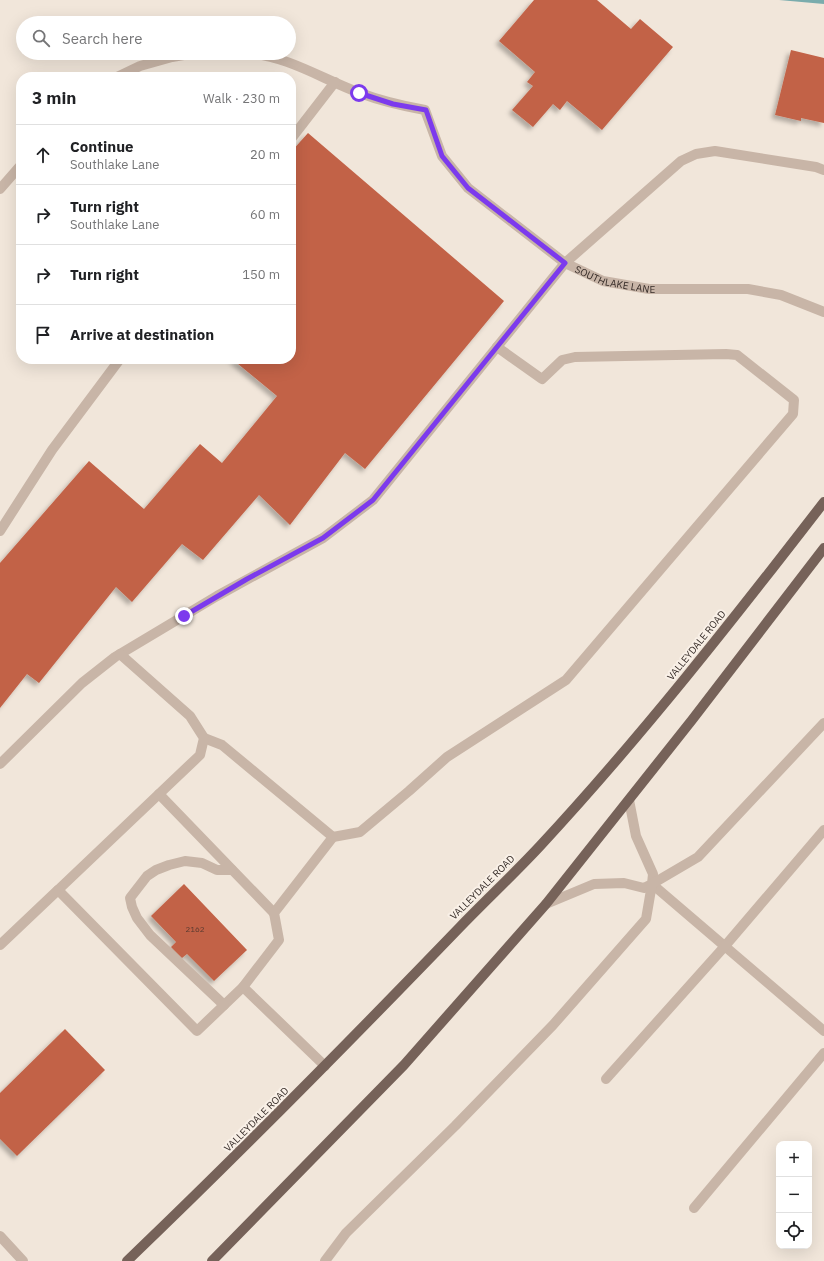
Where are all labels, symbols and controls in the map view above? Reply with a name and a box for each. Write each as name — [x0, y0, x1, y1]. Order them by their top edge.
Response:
search box — [16, 16, 296, 60]
icon: search — [30, 27, 52, 49]
text: Search here — [62, 29, 142, 48]
route start — [350, 84, 368, 102]
text: 3 min — [32, 87, 76, 109]
text: Walk · 230 m — [203, 90, 280, 107]
text: Continue — [70, 137, 134, 156]
icon: ahead — [32, 144, 54, 166]
text: 20 m — [250, 146, 280, 163]
text: Southlake Lane — [70, 156, 159, 173]
text: Turn right — [70, 197, 139, 216]
icon: right — [32, 204, 54, 226]
text: 60 m — [250, 206, 280, 223]
text: Southlake Lane — [70, 216, 159, 233]
street label: SOUTHLAKE LANE — [573, 263, 655, 296]
icon: right — [32, 264, 54, 286]
text: Turn right — [70, 265, 139, 284]
text: 150 m — [242, 266, 280, 283]
icon: arrive — [32, 324, 54, 346]
text: Arrive at destination — [70, 325, 214, 344]
route end — [175, 607, 193, 625]
street label: VALLEYDALE ROAD — [664, 608, 729, 683]
street label: VALLEYDALE ROAD — [447, 852, 518, 922]
house number: 2162 — [185, 924, 205, 934]
street label: VALLEYDALE ROAD — [221, 1084, 292, 1154]
map controls — [776, 1141, 812, 1249]
button: + — [776, 1141, 812, 1177]
button: − — [776, 1177, 812, 1213]
button: locate — [776, 1213, 812, 1249]

